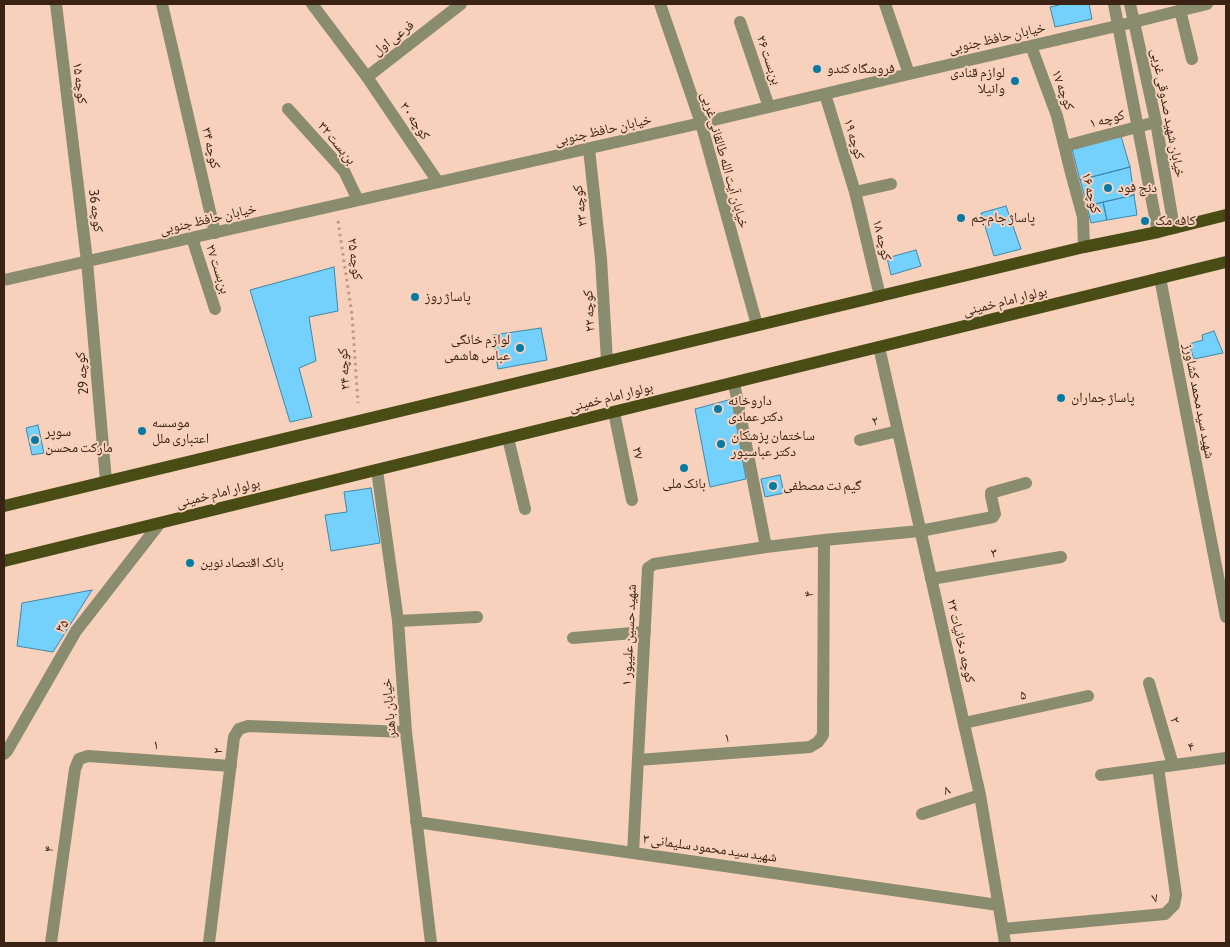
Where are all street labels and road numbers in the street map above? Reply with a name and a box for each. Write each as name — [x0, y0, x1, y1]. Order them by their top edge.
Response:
street label: فرعی اول — [369, 16, 417, 60]
street label: خیابان حافظ جنوبی — [947, 19, 1047, 57]
street label: بن‌بست ۲۶ — [753, 33, 785, 87]
street label: خیابان شهید صدوقی غربی — [1147, 47, 1189, 179]
street label: کوچه ۱۵ — [69, 61, 91, 105]
street label: کوچه ۱۷ — [1048, 67, 1078, 113]
street label: خیابان آیت الله طالقانی غربی — [698, 90, 752, 230]
street label: کوچه ۳۰ — [396, 99, 434, 143]
street label: کوچه ۱ — [1088, 106, 1126, 132]
street label: خیابان حافظ جنوبی — [553, 111, 653, 149]
street label: کوچه ۱۹ — [840, 116, 868, 162]
street label: بن‌بست ۳۲ — [314, 118, 360, 168]
street label: کوچه ۳۴ — [198, 126, 224, 170]
street label: کوچه ۱۶ — [1078, 171, 1104, 215]
street label: کوچه ۲۳ — [569, 184, 591, 228]
street label: کوچه 36 — [85, 189, 107, 233]
street label: خیابان حافظ جنوبی — [158, 200, 258, 238]
street label: کوچه ۱۸ — [869, 218, 895, 262]
street label: کوچه ۲۵ — [344, 237, 366, 281]
street label: بن‌بست ۲۷ — [202, 242, 234, 296]
street label: بولوار امام خمینی — [961, 282, 1049, 320]
street label: کوچه ۲۲ — [580, 290, 598, 332]
street label: شهید سید محمد کشاورز — [1180, 342, 1218, 460]
street label: کوچه ۲۴ — [334, 347, 354, 391]
street label: کوچه 29 — [72, 351, 92, 395]
street label: بولوار امام خمینی — [567, 378, 655, 416]
street label: ۲ — [870, 412, 880, 430]
street label: ۲۷ — [629, 445, 647, 461]
street label: بولوار امام خمینی — [174, 474, 262, 512]
street label: ۳ — [989, 544, 999, 562]
street label: شهید حسین علیپور ۱ — [618, 584, 640, 686]
street label: ۴ — [801, 591, 817, 597]
street label: کوچه دخانیات ۲۳ — [943, 597, 979, 685]
street label: ۳۵ — [52, 616, 72, 636]
street label: خیابان باهنر — [378, 678, 400, 738]
street label: ۵ — [1018, 686, 1028, 704]
street label: ۲ — [1166, 715, 1184, 725]
street label: ۱ — [723, 729, 731, 747]
street label: ۱ — [152, 736, 160, 754]
street label: ۴ — [1187, 738, 1195, 756]
street label: ۲ — [209, 747, 227, 755]
street label: ۸ — [941, 781, 953, 799]
street label: شهید سید محمود سلیمانی ۳ — [642, 830, 778, 866]
street label: ۴ — [40, 845, 58, 853]
street label: ۷ — [1150, 889, 1160, 907]

